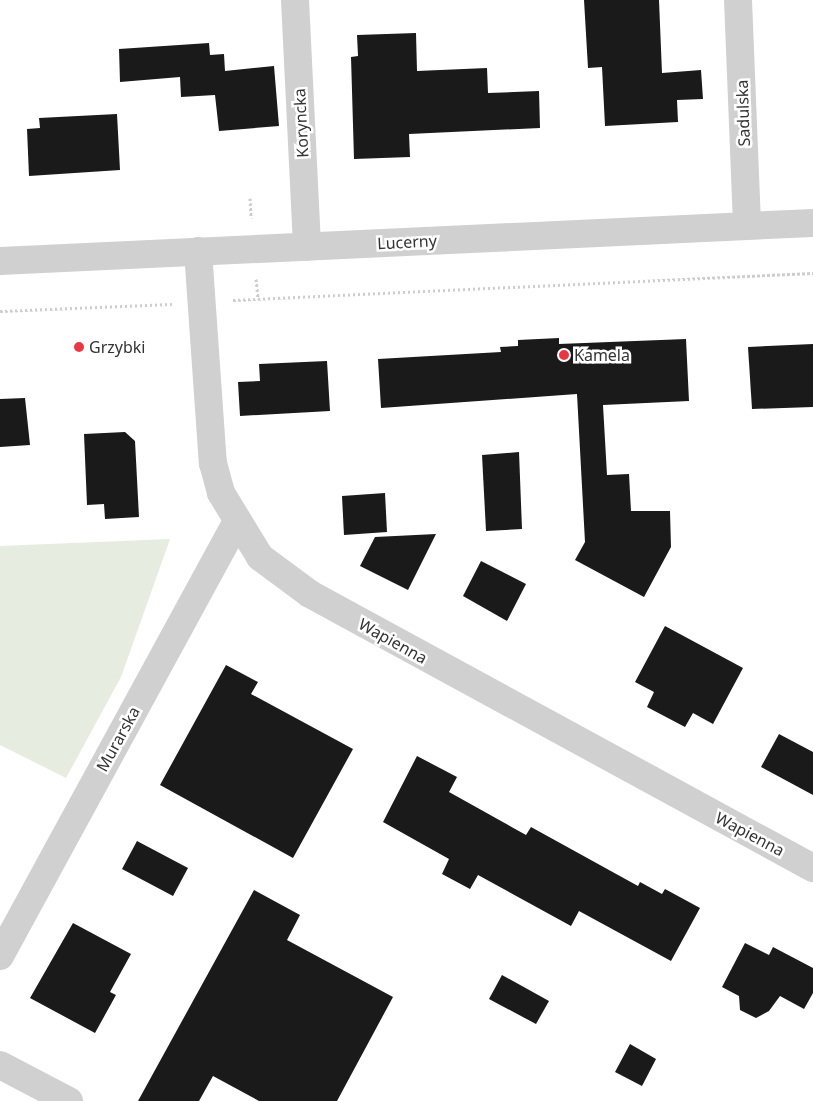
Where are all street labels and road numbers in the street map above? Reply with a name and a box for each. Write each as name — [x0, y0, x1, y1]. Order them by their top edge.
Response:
street label: Sadulska — [732, 79, 754, 147]
street label: Koryncka — [290, 88, 312, 158]
street label: Lucerny — [377, 231, 437, 253]
street label: Wapienna — [355, 614, 431, 668]
street label: Murarska — [92, 703, 144, 775]
street label: Wapienna — [712, 808, 788, 860]

